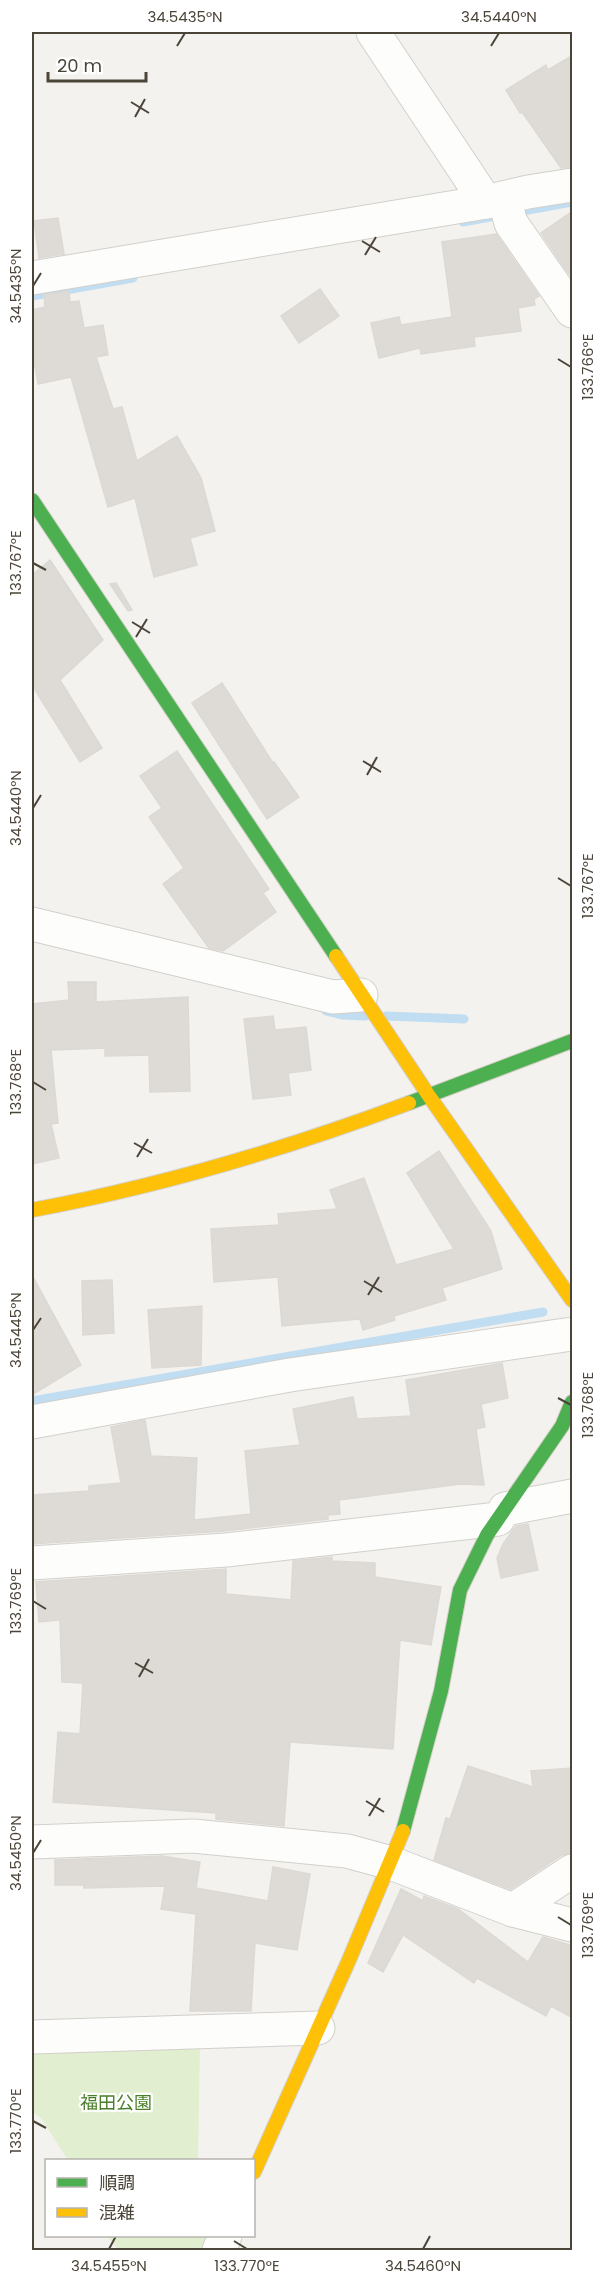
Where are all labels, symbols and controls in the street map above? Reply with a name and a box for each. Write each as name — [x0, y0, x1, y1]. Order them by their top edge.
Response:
text: 34.5435°N — [147, 6, 223, 27]
text: 34.5440°N — [461, 6, 537, 27]
scale bar — [48, 45, 146, 83]
text: 20 m — [57, 53, 102, 78]
text: 34.5435°N — [5, 248, 26, 324]
text: 133.766°E — [577, 334, 598, 400]
text: 133.767°E — [5, 530, 26, 596]
text: 34.5440°N — [5, 770, 26, 846]
text: 133.767°E — [577, 853, 598, 919]
text: 133.768°E — [5, 1049, 26, 1115]
text: 34.5445°N — [5, 1292, 26, 1368]
text: 133.768°E — [577, 1372, 598, 1438]
text: 133.769°E — [5, 1568, 26, 1634]
text: 34.5450°N — [5, 1815, 26, 1891]
text: 133.769°E — [577, 1892, 598, 1958]
text: 133.770°E — [5, 2088, 26, 2154]
park label: 福田公園 — [80, 2090, 152, 2115]
legend — [45, 2159, 255, 2237]
text: 順調 — [99, 2170, 135, 2195]
text: 混雑 — [99, 2200, 135, 2225]
text: 34.5455°N — [71, 2255, 147, 2276]
text: 133.770°E — [214, 2255, 280, 2276]
text: 34.5460°N — [385, 2255, 461, 2276]

